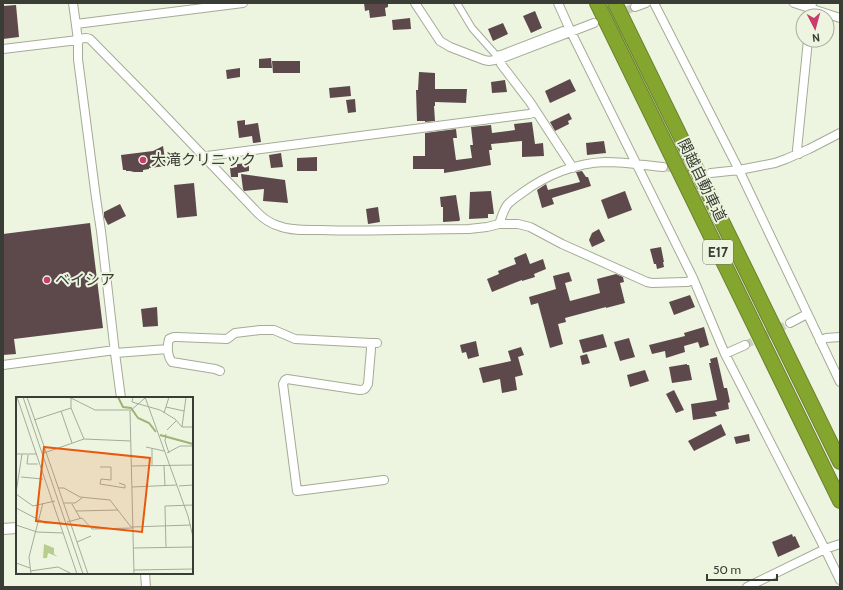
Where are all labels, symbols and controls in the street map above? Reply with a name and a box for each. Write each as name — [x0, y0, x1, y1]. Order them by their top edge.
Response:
north arrow — [795, 8, 835, 48]
text: N — [811, 31, 821, 45]
street label: 関越自動車道 — [674, 136, 730, 224]
place label: 大滝クリニック — [151, 151, 256, 169]
marker: 大滝クリニック — [138, 155, 148, 165]
road number: E17 — [703, 240, 733, 264]
place label: ベイシア — [55, 271, 115, 289]
marker: ベイシア — [42, 275, 52, 285]
inset map — [16, 397, 193, 574]
scale bar — [707, 556, 777, 582]
text: 50 m — [713, 562, 741, 577]

